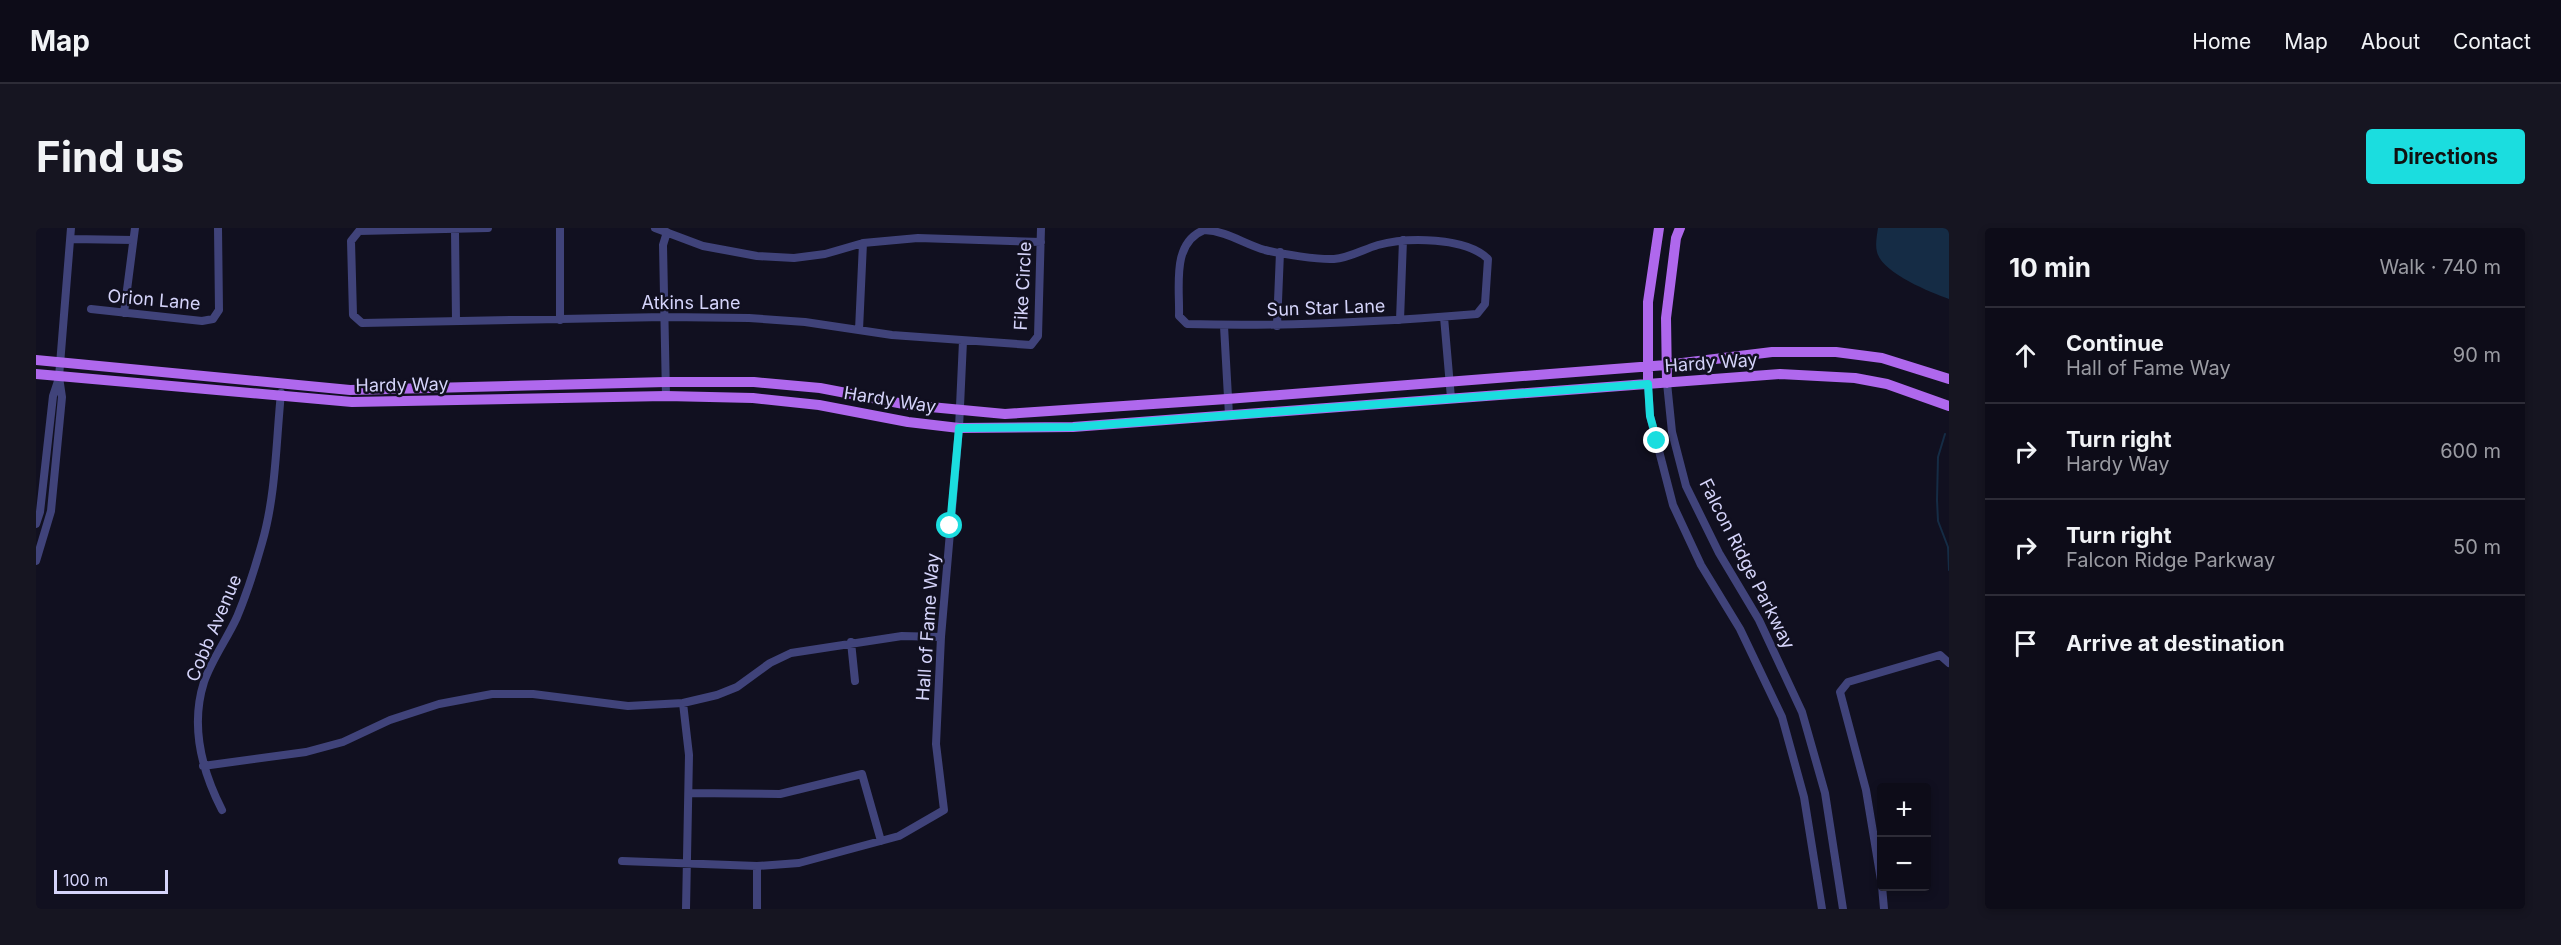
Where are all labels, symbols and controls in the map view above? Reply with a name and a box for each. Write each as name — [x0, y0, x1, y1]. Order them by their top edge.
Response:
text: Map — [30, 24, 90, 58]
text: Home — [2192, 29, 2251, 54]
text: Map — [2284, 29, 2328, 54]
text: About — [2361, 29, 2420, 54]
text: Contact — [2453, 29, 2531, 54]
button: Directions — [2366, 129, 2525, 184]
text: Find us — [36, 131, 184, 182]
street label: Fike Circle — [1010, 241, 1035, 331]
text: 10 min — [2009, 252, 2091, 283]
text: Walk · 740 m — [2379, 255, 2501, 279]
street label: Orion Lane — [107, 285, 201, 314]
street label: Atkins Lane — [642, 292, 740, 313]
street label: Sun Star Lane — [1266, 295, 1386, 320]
text: Continue — [2066, 330, 2164, 356]
icon: ahead — [2009, 339, 2042, 372]
text: 90 m — [2453, 343, 2501, 367]
street label: Hardy Way — [1664, 349, 1758, 376]
text: Hall of Fame Way — [2066, 356, 2231, 380]
street label: Hardy Way — [355, 373, 449, 396]
street label: Hardy Way — [842, 382, 938, 417]
text: Turn right — [2066, 426, 2172, 452]
route end — [1643, 427, 1669, 453]
icon: right — [2009, 435, 2042, 468]
text: 600 m — [2440, 439, 2501, 463]
text: Hardy Way — [2066, 452, 2169, 476]
street label: Falcon Ridge Parkway — [1695, 475, 1800, 652]
route start — [936, 512, 962, 538]
text: Turn right — [2066, 522, 2172, 548]
icon: right — [2009, 531, 2042, 564]
text: 50 m — [2453, 535, 2501, 559]
text: Falcon Ridge Parkway — [2066, 548, 2275, 572]
street label: Hall of Fame Way — [912, 552, 943, 702]
street label: Cobb Avenue — [182, 571, 246, 685]
icon: arrive — [2009, 627, 2042, 660]
text: Arrive at destination — [2066, 630, 2285, 656]
map controls — [1877, 783, 1931, 891]
button: + — [1877, 783, 1931, 837]
button: − — [1877, 837, 1931, 891]
scale bar — [54, 867, 168, 894]
text: 100 m — [63, 870, 108, 890]

